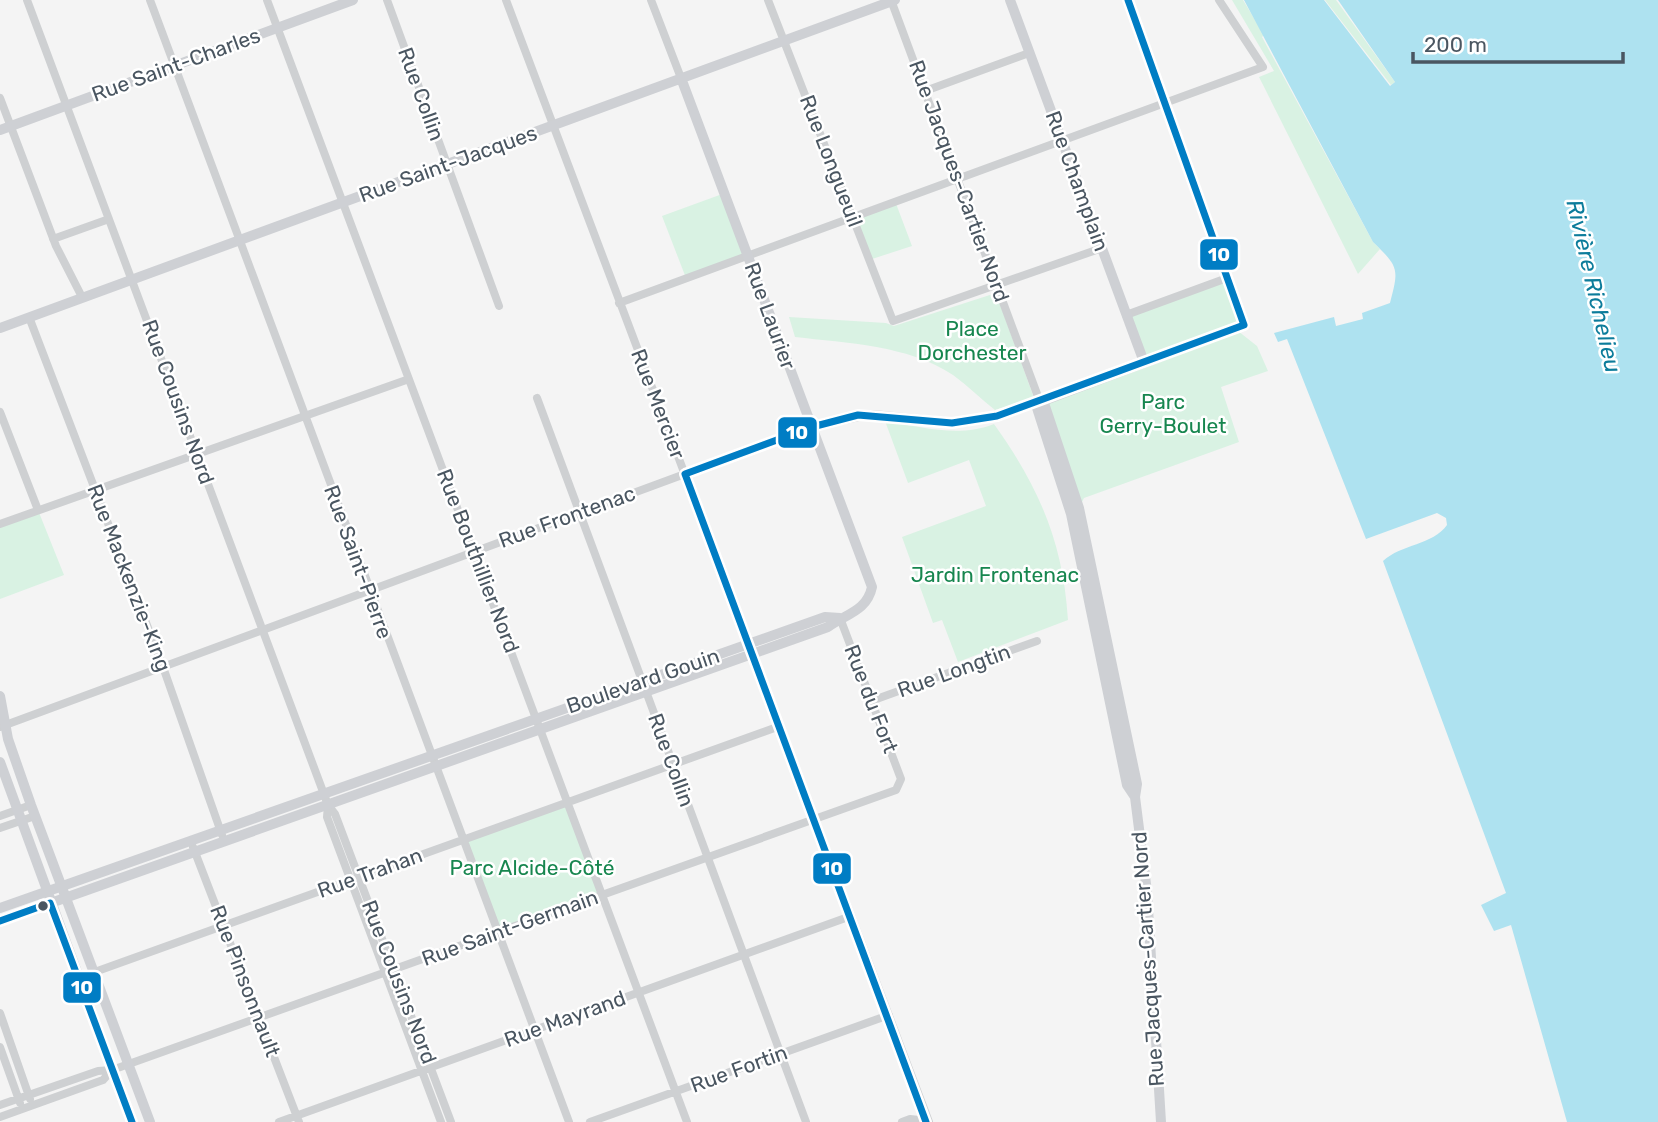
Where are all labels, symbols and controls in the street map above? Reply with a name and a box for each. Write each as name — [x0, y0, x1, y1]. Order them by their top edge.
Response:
scale bar — [1413, 21, 1623, 65]
street label: Rue Saint-Charles — [88, 22, 264, 107]
text: 200 m — [1424, 32, 1487, 57]
street label: Rue Collin — [393, 44, 450, 144]
street label: Rue Jacques-Cartier Nord — [904, 57, 1015, 305]
street label: Rue Longueuil — [795, 91, 868, 230]
street label: Rue Champlain — [1041, 107, 1114, 254]
street label: Rue Saint-Jacques — [355, 120, 540, 207]
water label: Rivière Richelieu — [1560, 197, 1628, 376]
line badge: 10 — [1199, 238, 1239, 271]
text: 10 — [1208, 243, 1230, 266]
street label: Rue Laurier — [740, 259, 801, 373]
street label: Rue Cousins Nord — [137, 316, 220, 488]
park label: Place Dorchester — [917, 316, 1027, 365]
street label: Rue Mercier — [626, 345, 691, 462]
park label: Parc Gerry-Boulet — [1100, 389, 1226, 438]
line badge: 10 — [777, 416, 818, 449]
text: 10 — [786, 421, 808, 444]
street label: Rue Bouthillier Nord — [432, 465, 525, 656]
street label: Rue Frontenac — [495, 480, 639, 553]
street label: Rue Mackenzie-King — [82, 481, 177, 675]
street label: Rue Saint-Pierre — [319, 482, 398, 642]
park label: Jardin Frontenac — [911, 562, 1079, 587]
street label: Rue Longtin — [894, 639, 1014, 702]
street label: Rue du Fort — [839, 641, 904, 756]
street label: Boulevard Gouin — [563, 643, 723, 718]
street label: Rue Collin — [643, 710, 700, 810]
street label: Rue Jacques-Cartier Nord — [1126, 831, 1169, 1087]
street label: Rue Trahan — [314, 842, 426, 903]
line badge: 10 — [812, 852, 852, 885]
park label: Parc Alcide-Côté — [449, 855, 615, 880]
text: 10 — [821, 857, 843, 880]
street label: Rue Saint-Germain — [418, 884, 601, 971]
street label: Rue Cousins Nord — [357, 896, 442, 1067]
unlabelled marker — [36, 899, 50, 913]
street label: Rue Pinsonnault — [205, 901, 286, 1060]
line badge: 10 — [62, 971, 102, 1004]
text: 10 — [71, 976, 93, 999]
street label: Rue Mayrand — [501, 985, 629, 1052]
street label: Rue Fortin — [687, 1039, 791, 1098]

